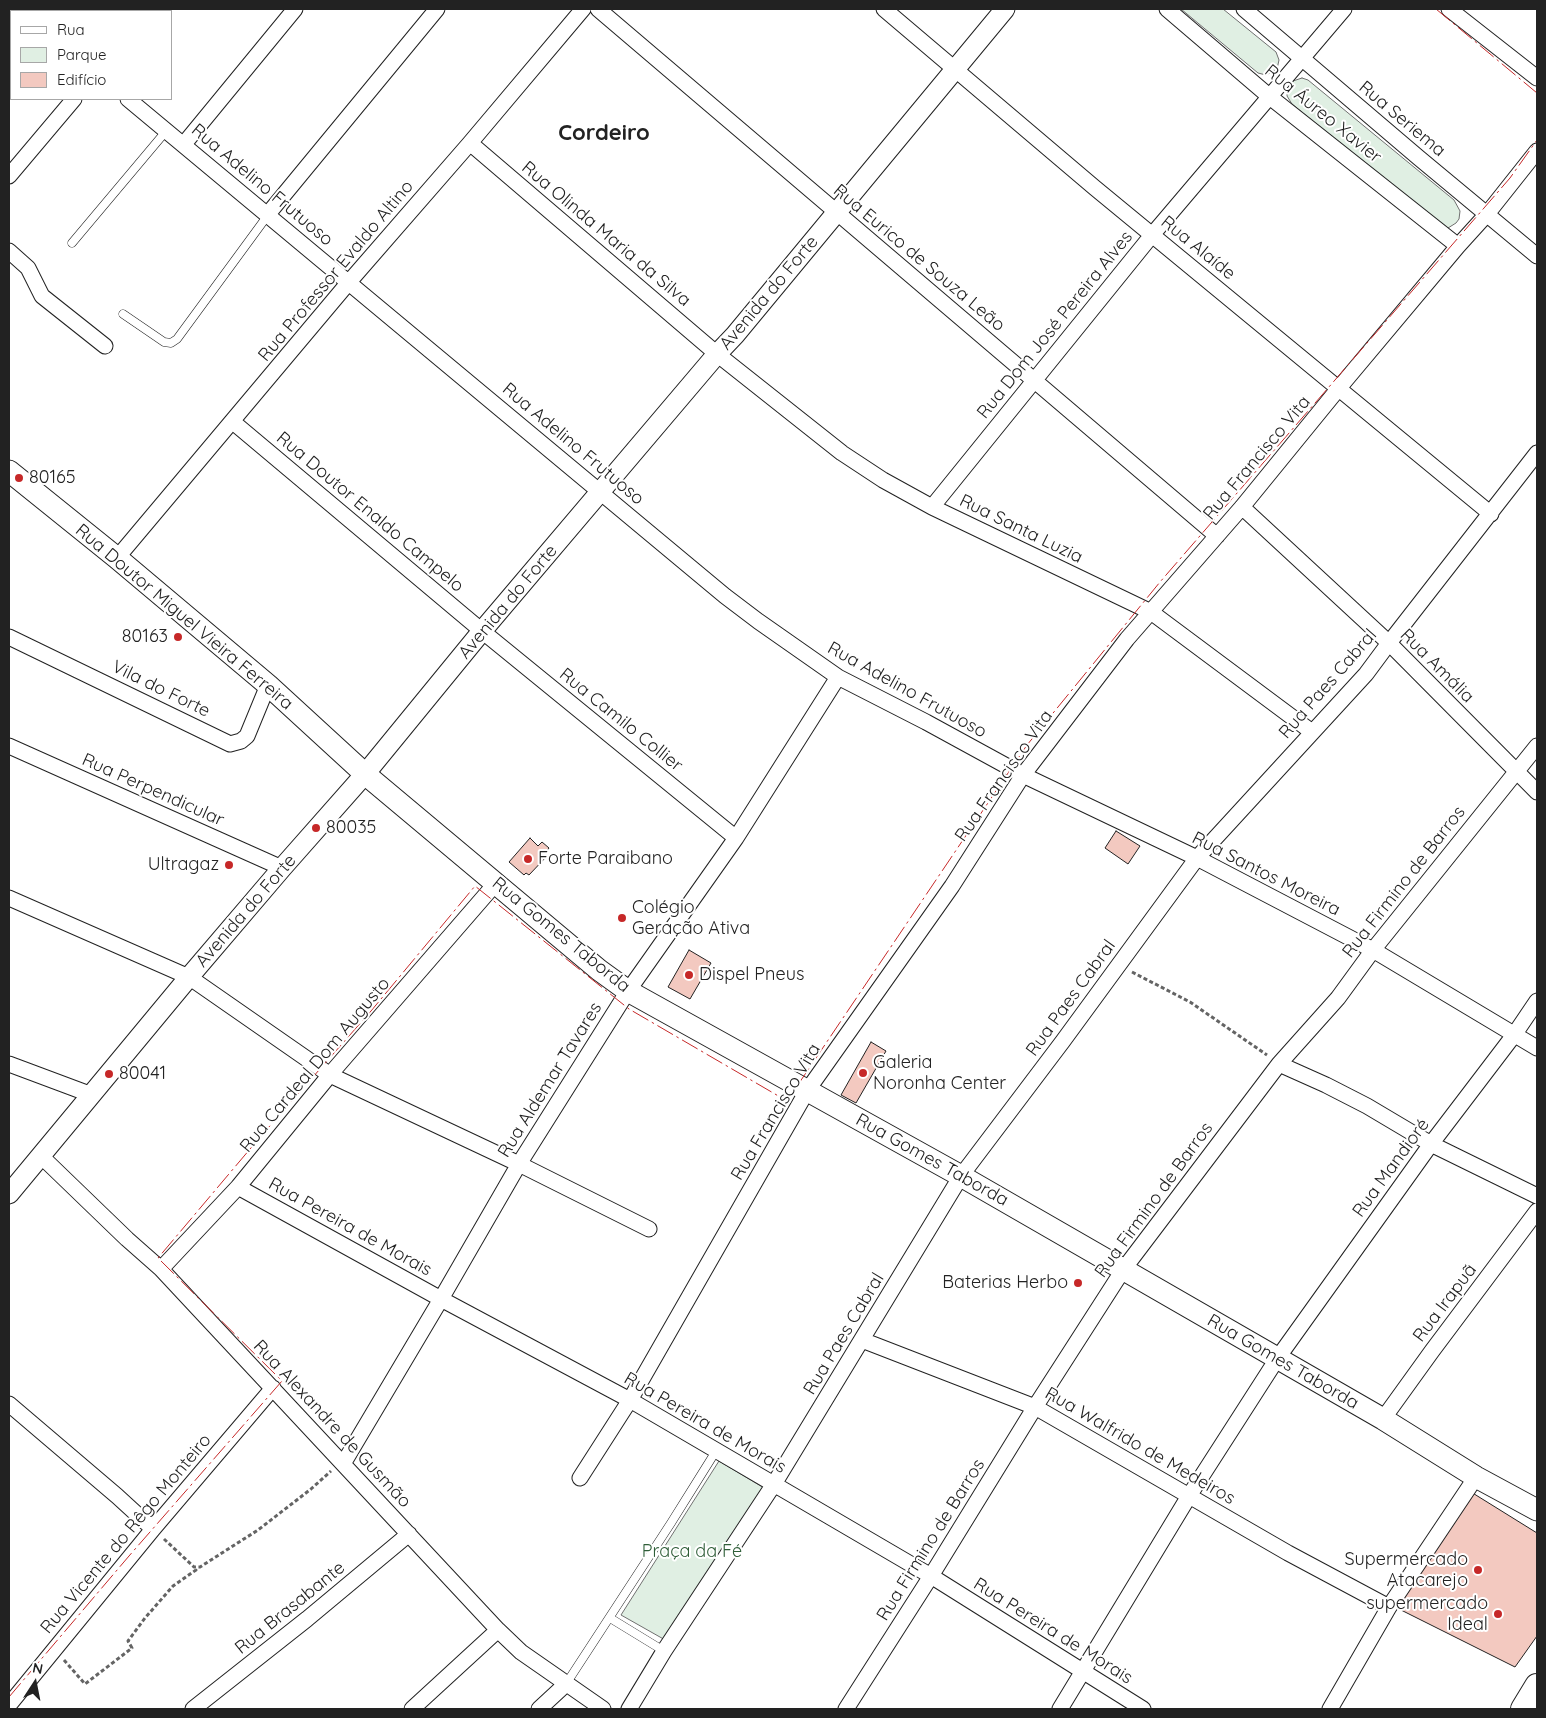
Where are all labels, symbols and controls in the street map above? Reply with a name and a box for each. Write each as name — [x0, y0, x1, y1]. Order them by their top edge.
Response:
legend — [10, 10, 172, 100]
text: Rua — [57, 20, 85, 39]
text: Parque — [57, 45, 107, 64]
street label: Rua Áureo Xavier — [1260, 60, 1386, 168]
text: Edifício — [57, 70, 106, 89]
street label: Rua Seriema — [1354, 76, 1450, 162]
street label: Rua Adelino Frutuoso — [187, 119, 337, 251]
district label: Cordeiro — [558, 120, 650, 146]
street label: Rua Olinda Maria da Silva — [517, 157, 695, 311]
street label: Rua Professor Evaldo Altino — [254, 176, 418, 366]
street label: Rua Eurico de Souza Leão — [829, 180, 1009, 336]
street label: Rua Alaíde — [1156, 211, 1240, 285]
street label: Rua Dom José Pereira Alves — [973, 227, 1137, 423]
street label: Avenida do Forte — [715, 232, 823, 354]
street label: Rua Adelino Frutuoso — [498, 378, 648, 510]
street label: Rua Francisco Vita — [1199, 391, 1315, 525]
street label: Rua Doutor Enaldo Campelo — [272, 427, 468, 597]
place label: 80165 — [29, 467, 76, 489]
marker: 80165 — [13, 472, 25, 484]
street label: Rua Santa Luzia — [956, 490, 1086, 568]
street label: Rua Doutor Miguel Vieira Ferreira — [71, 519, 297, 715]
street label: Avenida do Forte — [454, 541, 562, 663]
street label: Rua Amália — [1395, 624, 1479, 708]
street label: Rua Paes Cabral — [1274, 625, 1382, 743]
place label: 80163 — [122, 626, 168, 648]
marker: 80163 — [172, 631, 184, 643]
street label: Rua Adelino Frutuoso — [824, 637, 990, 743]
street label: Vila do Forte — [108, 656, 214, 722]
street label: Rua Camilo Collier — [555, 664, 687, 776]
street label: Rua Francisco Vita — [951, 706, 1057, 846]
street label: Rua Perpendicular — [79, 749, 227, 831]
street label: Rua Firmino de Barros — [1338, 802, 1470, 962]
place label: 80035 — [326, 817, 376, 839]
marker: 80035 — [310, 822, 322, 834]
street label: Rua Santos Moreira — [1188, 827, 1344, 921]
place label: Forte Paraibano — [538, 848, 673, 870]
street label: Avenida do Forte — [191, 850, 301, 972]
marker: Forte Paraibano — [522, 853, 534, 865]
place label: Ultragaz — [148, 854, 219, 876]
marker: Ultragaz — [223, 859, 235, 871]
street label: Rua Gomes Taborda — [488, 873, 634, 997]
place label: Colégio Geração Ativa — [632, 897, 750, 940]
marker: Colégio Geração Ativa — [616, 912, 628, 924]
street label: Rua Paes Cabral — [1022, 936, 1120, 1060]
place label: Dispel Pneus — [699, 964, 804, 986]
marker: Dispel Pneus — [683, 969, 695, 981]
street label: Rua Cardeal Dom Augusto — [235, 973, 395, 1157]
street label: Rua Aldemar Tavares — [493, 998, 607, 1162]
street label: Rua Francisco Vita — [727, 1040, 825, 1184]
place label: Galeria Noronha Center — [873, 1052, 1006, 1094]
place label: 80041 — [119, 1063, 166, 1085]
marker: Galeria Noronha Center — [857, 1067, 869, 1079]
marker: 80041 — [103, 1068, 115, 1080]
street label: Rua Gomes Taborda — [852, 1109, 1012, 1211]
street label: Rua Mandioré — [1348, 1115, 1434, 1221]
street label: Rua Firmino de Barros — [1090, 1118, 1218, 1282]
street label: Rua Pereira de Morais — [265, 1173, 435, 1281]
street label: Rua Irapuã — [1409, 1260, 1481, 1346]
street label: Rua Paes Cabral — [799, 1269, 889, 1399]
place label: Baterias Herbo — [942, 1272, 1068, 1294]
marker: Baterias Herbo — [1072, 1277, 1084, 1289]
street label: Rua Gomes Taborda — [1203, 1310, 1363, 1414]
street label: Rua Alexandre de Gusmão — [249, 1336, 415, 1512]
street label: Rua Pereira de Morais — [620, 1368, 790, 1478]
street label: Rua Walfrido de Medeiros — [1041, 1383, 1239, 1509]
street label: Rua Vicente do Rêgo Monteiro — [36, 1430, 216, 1638]
street label: Rua Firmino de Barros — [872, 1455, 990, 1625]
park label: Praça da Fé — [642, 1541, 742, 1563]
place label: Supermercado Atacarejo — [1345, 1549, 1468, 1592]
street label: Rua Brasabante — [231, 1557, 349, 1659]
marker: Supermercado Atacarejo — [1472, 1564, 1484, 1576]
street label: Rua Pereira de Morais — [970, 1573, 1136, 1689]
place label: supermercado Ideal — [1366, 1593, 1488, 1636]
marker: supermercado Ideal — [1492, 1608, 1504, 1620]
north arrow — [10, 1658, 60, 1708]
text: N — [31, 1658, 45, 1678]

